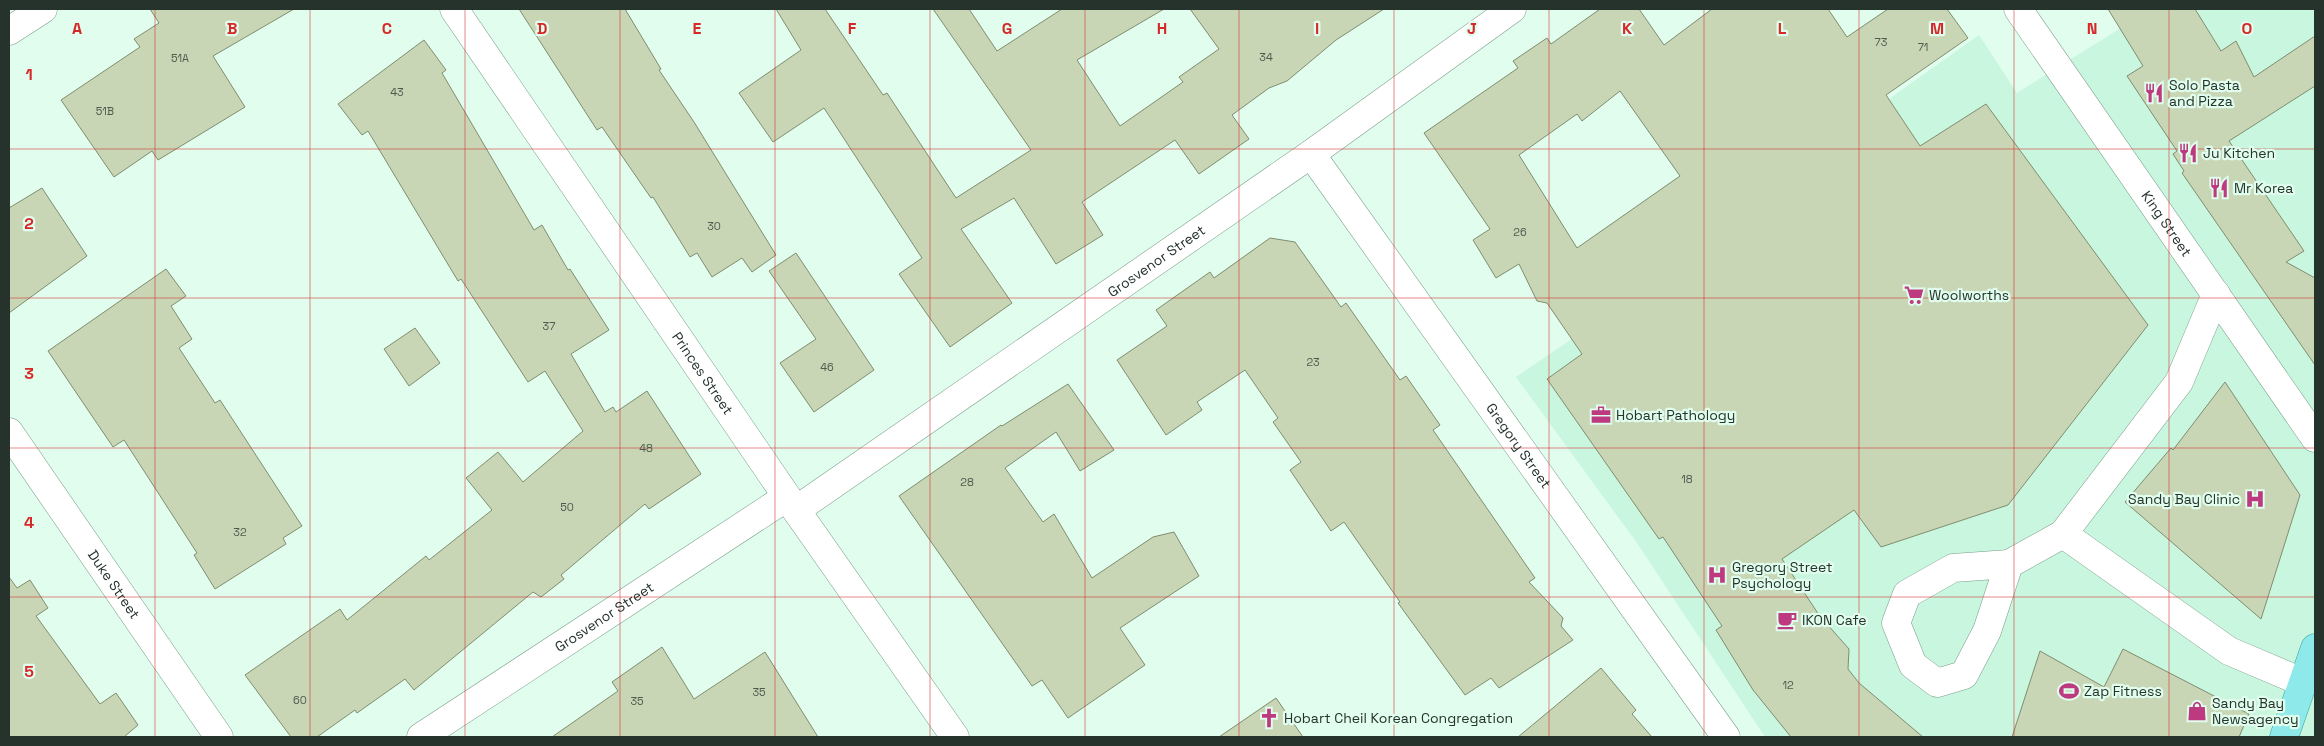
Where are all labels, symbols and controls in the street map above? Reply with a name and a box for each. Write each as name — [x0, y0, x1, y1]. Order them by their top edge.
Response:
text: A — [72, 18, 82, 39]
text: B — [227, 18, 237, 39]
text: C — [382, 18, 392, 39]
text: D — [537, 18, 547, 39]
text: E — [693, 18, 702, 39]
text: F — [848, 18, 857, 39]
text: G — [1002, 18, 1012, 39]
text: H — [1157, 18, 1167, 39]
text: I — [1315, 18, 1319, 39]
text: J — [1467, 18, 1477, 39]
text: K — [1622, 18, 1632, 39]
text: L — [1778, 18, 1787, 39]
text: M — [1930, 18, 1944, 39]
text: N — [2087, 18, 2097, 39]
text: O — [2242, 18, 2253, 39]
house number: 73 — [1875, 35, 1888, 49]
house number: 71 — [1918, 40, 1928, 54]
house number: 34 — [1259, 50, 1273, 64]
house number: 51A — [171, 51, 189, 65]
text: 1 — [25, 64, 33, 85]
place label: Solo Pasta and Pizza — [2169, 76, 2240, 110]
restaurant icon: Solo Pasta and Pizza — [2143, 82, 2165, 104]
house number: 43 — [390, 85, 404, 99]
house number: 51B — [96, 104, 114, 118]
restaurant icon: Ju Kitchen — [2177, 142, 2199, 164]
place label: Ju Kitchen — [2203, 144, 2275, 162]
restaurant icon: Mr Korea — [2208, 177, 2230, 199]
place label: Mr Korea — [2234, 179, 2293, 197]
street label: King Street — [2138, 187, 2196, 260]
text: 2 — [24, 213, 34, 234]
house number: 30 — [707, 219, 721, 233]
street label: Grosvenor Street — [1104, 221, 1209, 301]
house number: 26 — [1513, 225, 1527, 239]
supermarket icon: Woolworths — [1903, 284, 1925, 306]
place label: Woolworths — [1929, 286, 2009, 304]
house number: 37 — [543, 319, 555, 333]
street label: Princes Street — [668, 328, 737, 418]
house number: 23 — [1306, 355, 1320, 369]
house number: 46 — [820, 360, 834, 374]
text: 3 — [24, 363, 34, 384]
street label: Gregory Street — [1482, 399, 1555, 492]
office icon: Hobart Pathology — [1590, 404, 1612, 426]
place label: Hobart Pathology — [1616, 406, 1735, 424]
house number: 48 — [639, 441, 653, 455]
house number: 18 — [1681, 472, 1693, 486]
house number: 28 — [960, 475, 974, 489]
hospital icon: Sandy Bay Clinic — [2244, 488, 2266, 510]
place label: Sandy Bay Clinic — [2128, 490, 2240, 508]
house number: 50 — [560, 500, 574, 514]
text: 4 — [24, 512, 34, 533]
house number: 32 — [233, 525, 247, 539]
street label: Duke Street — [84, 546, 144, 622]
place label: Gregory Street Psychology — [1732, 558, 1832, 592]
hospital icon: Gregory Street Psychology — [1706, 564, 1728, 586]
street label: Grosvenor Street — [551, 578, 657, 656]
cafe icon: IKON Cafe — [1776, 609, 1798, 631]
place label: IKON Cafe — [1802, 611, 1867, 629]
text: 5 — [24, 661, 34, 682]
house number: 12 — [1782, 678, 1794, 692]
sports icon: Zap Fitness — [2058, 680, 2080, 702]
place label: Zap Fitness — [2084, 682, 2162, 700]
house number: 35 — [752, 685, 766, 699]
house number: 60 — [293, 693, 307, 707]
house number: 35 — [630, 694, 644, 708]
place label: Sandy Bay Newsagency — [2212, 694, 2299, 728]
shop icon: Sandy Bay Newsagency — [2186, 700, 2208, 722]
church icon: Hobart Cheil Korean Congregation — [1258, 707, 1280, 729]
place label: Hobart Cheil Korean Congregation — [1284, 709, 1513, 727]

